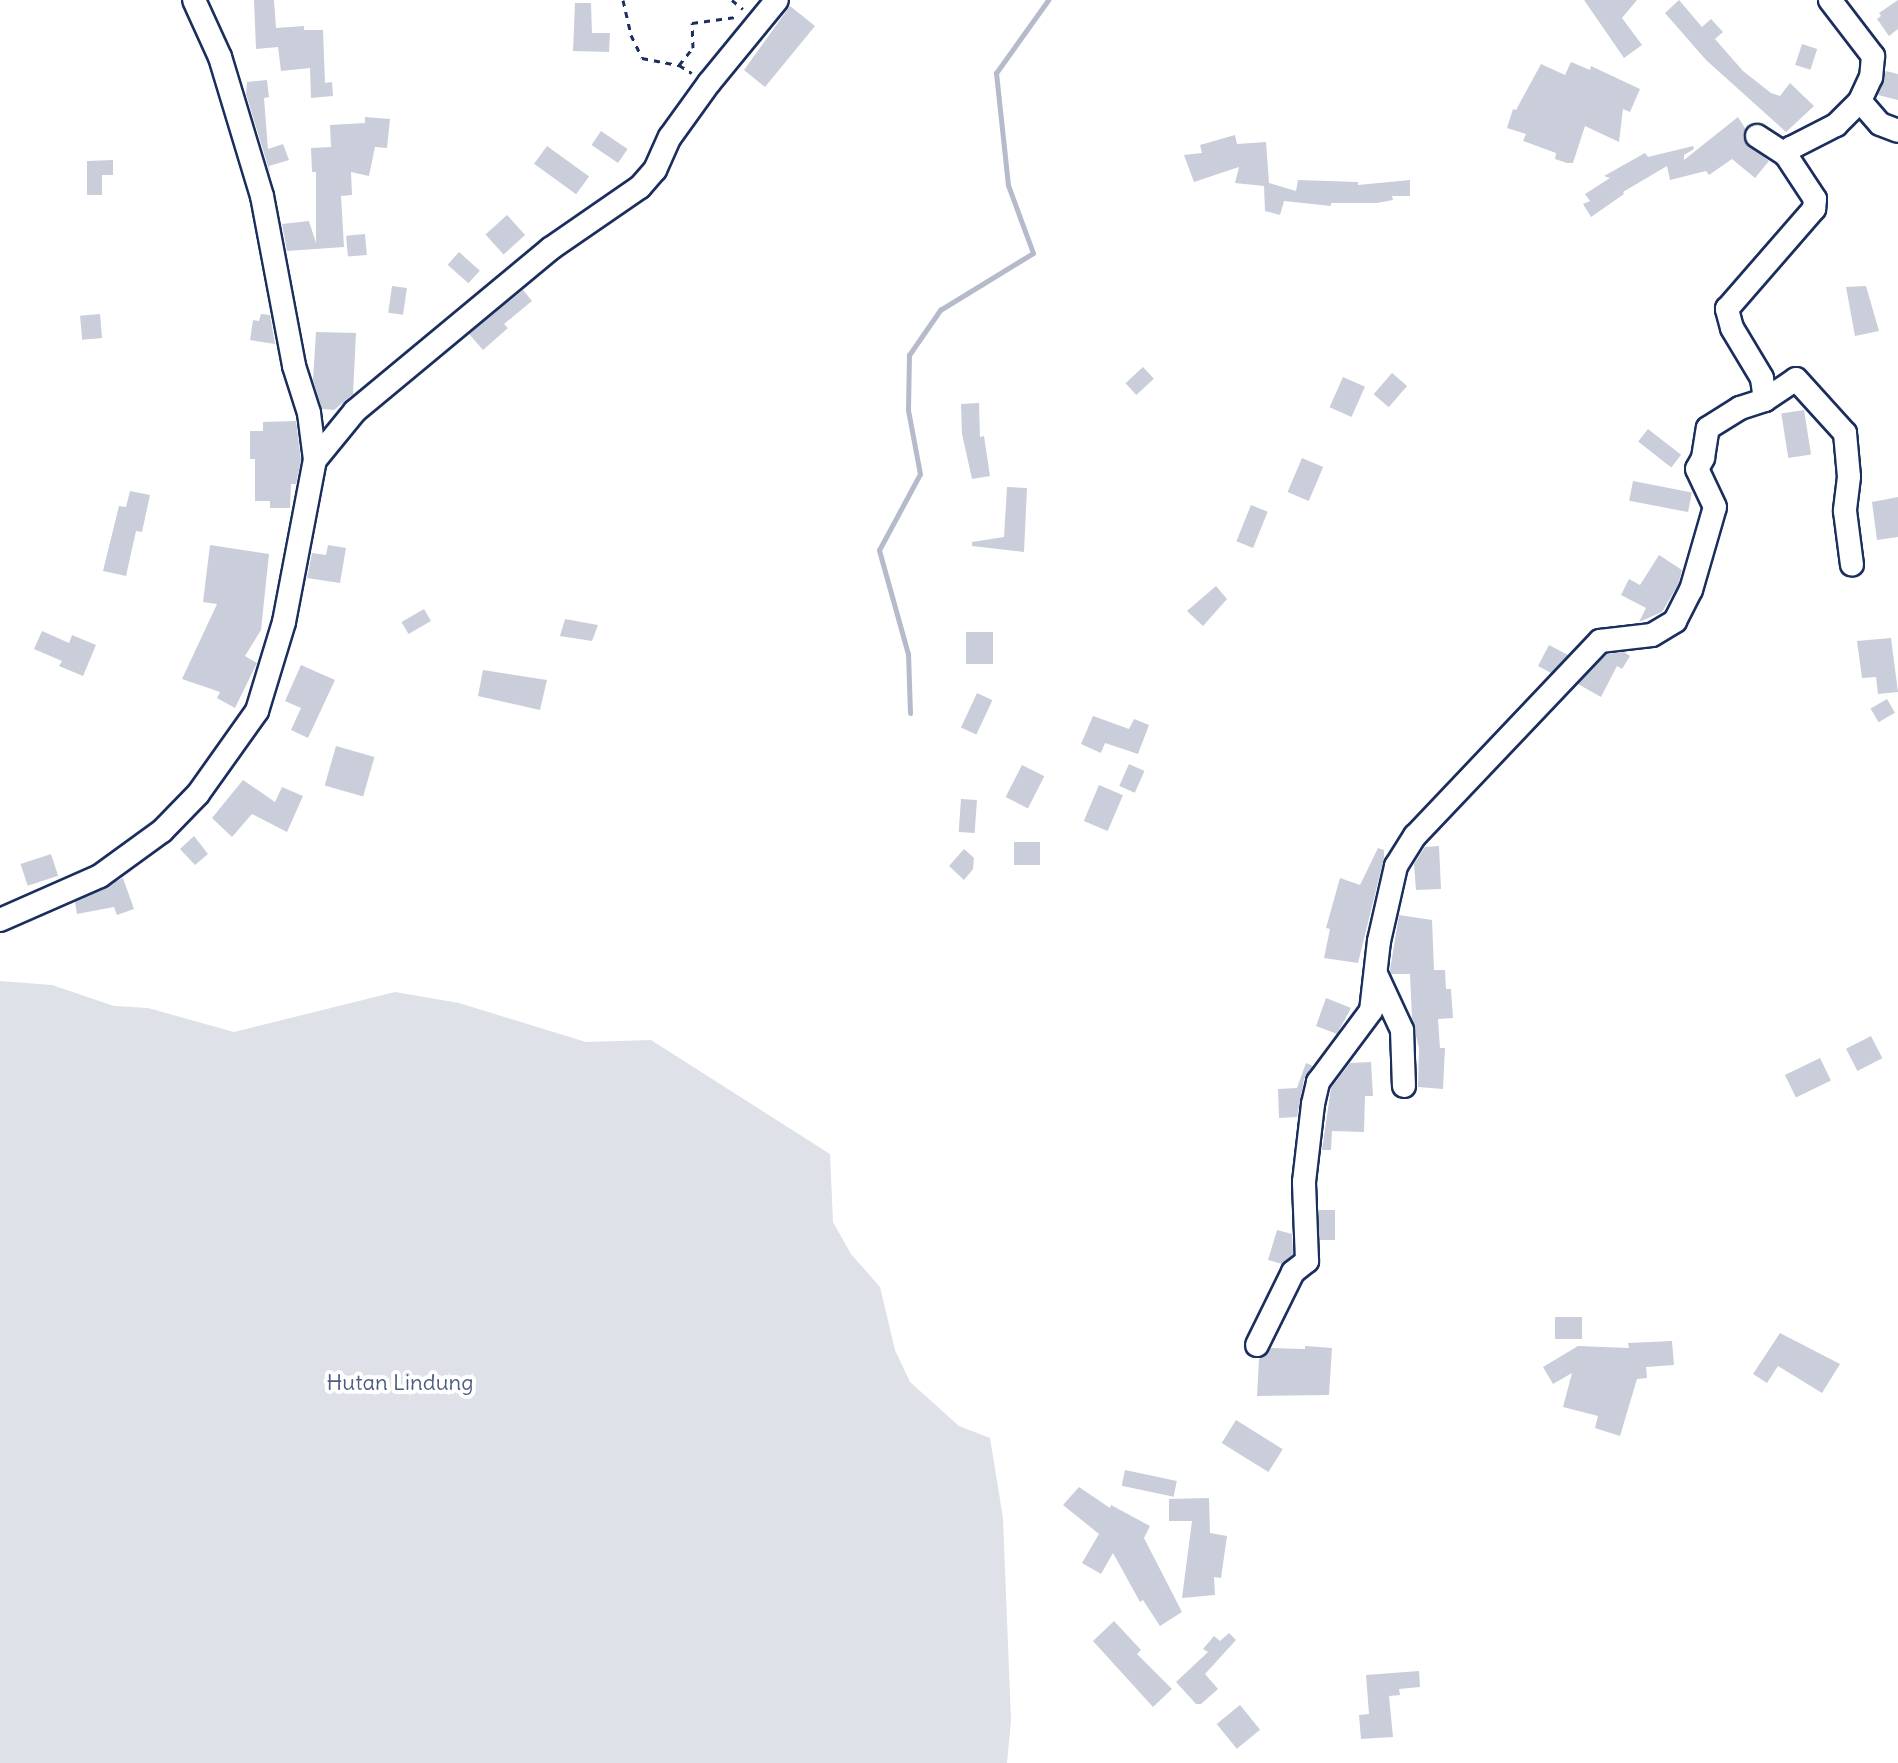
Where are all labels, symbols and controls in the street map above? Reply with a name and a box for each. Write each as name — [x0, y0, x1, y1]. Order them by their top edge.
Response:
park label: Hutan Lindung — [326, 1370, 474, 1396]

